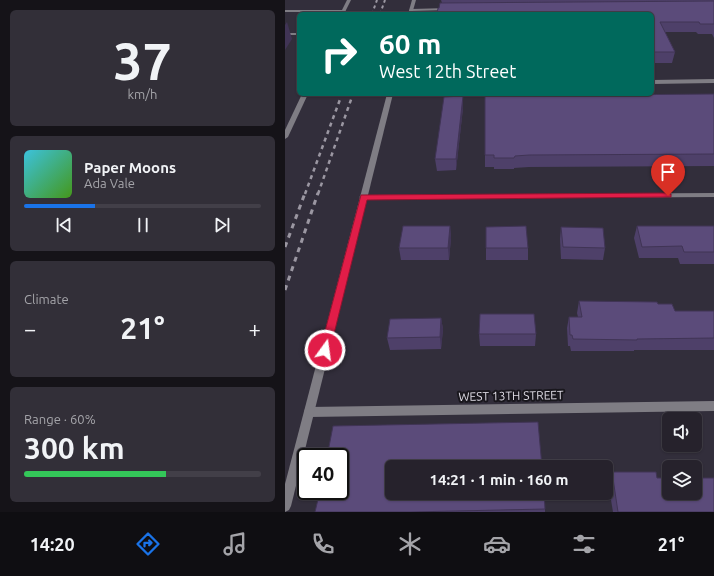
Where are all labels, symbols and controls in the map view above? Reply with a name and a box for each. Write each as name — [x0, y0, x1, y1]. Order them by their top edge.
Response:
icon: right — [313, 28, 365, 80]
text: 60 m — [379, 28, 441, 59]
text: 37 — [113, 32, 172, 90]
text: West 12th Street — [379, 61, 516, 81]
text: km/h — [127, 87, 158, 101]
pin — [651, 155, 685, 196]
text: Paper Moons — [84, 159, 176, 176]
icon: arrive — [657, 161, 679, 183]
text: Ada Vale — [84, 176, 135, 190]
icon: previous — [53, 214, 75, 236]
icon: pause — [132, 214, 154, 236]
icon: next — [211, 214, 233, 236]
text: Climate — [24, 292, 69, 306]
text: 21° — [120, 311, 165, 345]
text: − — [24, 316, 36, 341]
text: + — [249, 316, 261, 341]
position arrow — [304, 329, 346, 371]
street label: WEST 13TH STREET — [458, 388, 564, 403]
text: Range · 60% — [24, 412, 96, 426]
map controls — [662, 412, 702, 500]
button: sound — [662, 412, 702, 452]
text: 300 km — [24, 431, 125, 465]
speed limit sign: 40 — [297, 448, 349, 500]
button: layers — [662, 460, 702, 500]
text: 14:21 · 1 min · 160 m — [430, 471, 568, 488]
icon: directions — [134, 530, 162, 558]
icon: music — [221, 530, 249, 558]
icon: phone — [309, 530, 337, 558]
icon: climate — [396, 530, 424, 558]
icon: car — [483, 530, 511, 558]
icon: filters — [570, 530, 598, 558]
text: 14:20 — [30, 534, 75, 554]
text: 21° — [658, 534, 684, 554]

